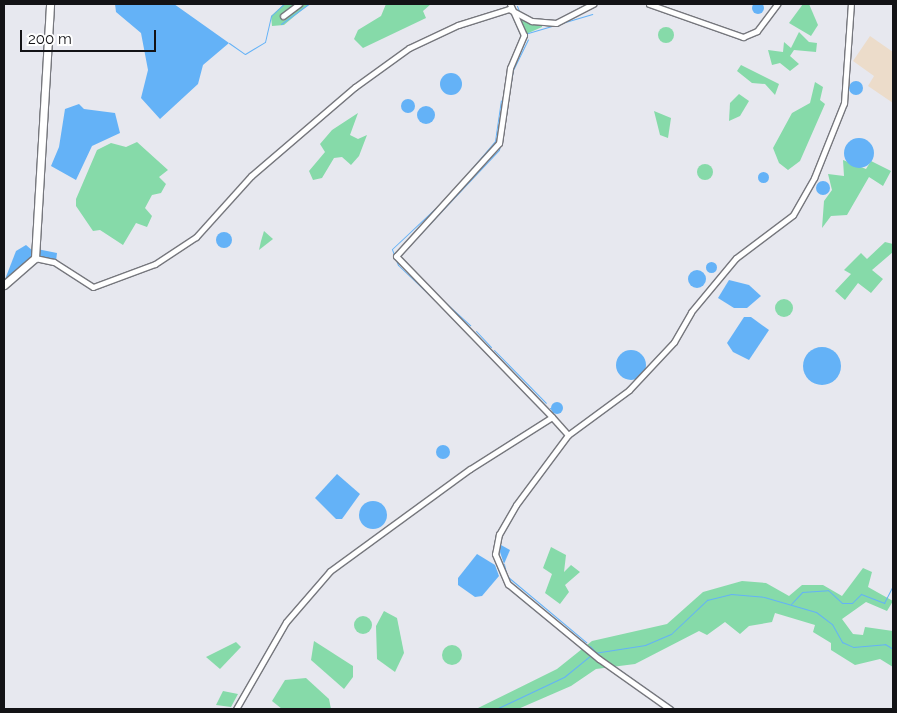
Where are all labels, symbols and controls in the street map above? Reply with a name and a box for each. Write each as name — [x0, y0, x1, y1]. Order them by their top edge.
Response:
scale bar — [22, 20, 159, 52]
text: 200 m — [28, 30, 72, 48]

